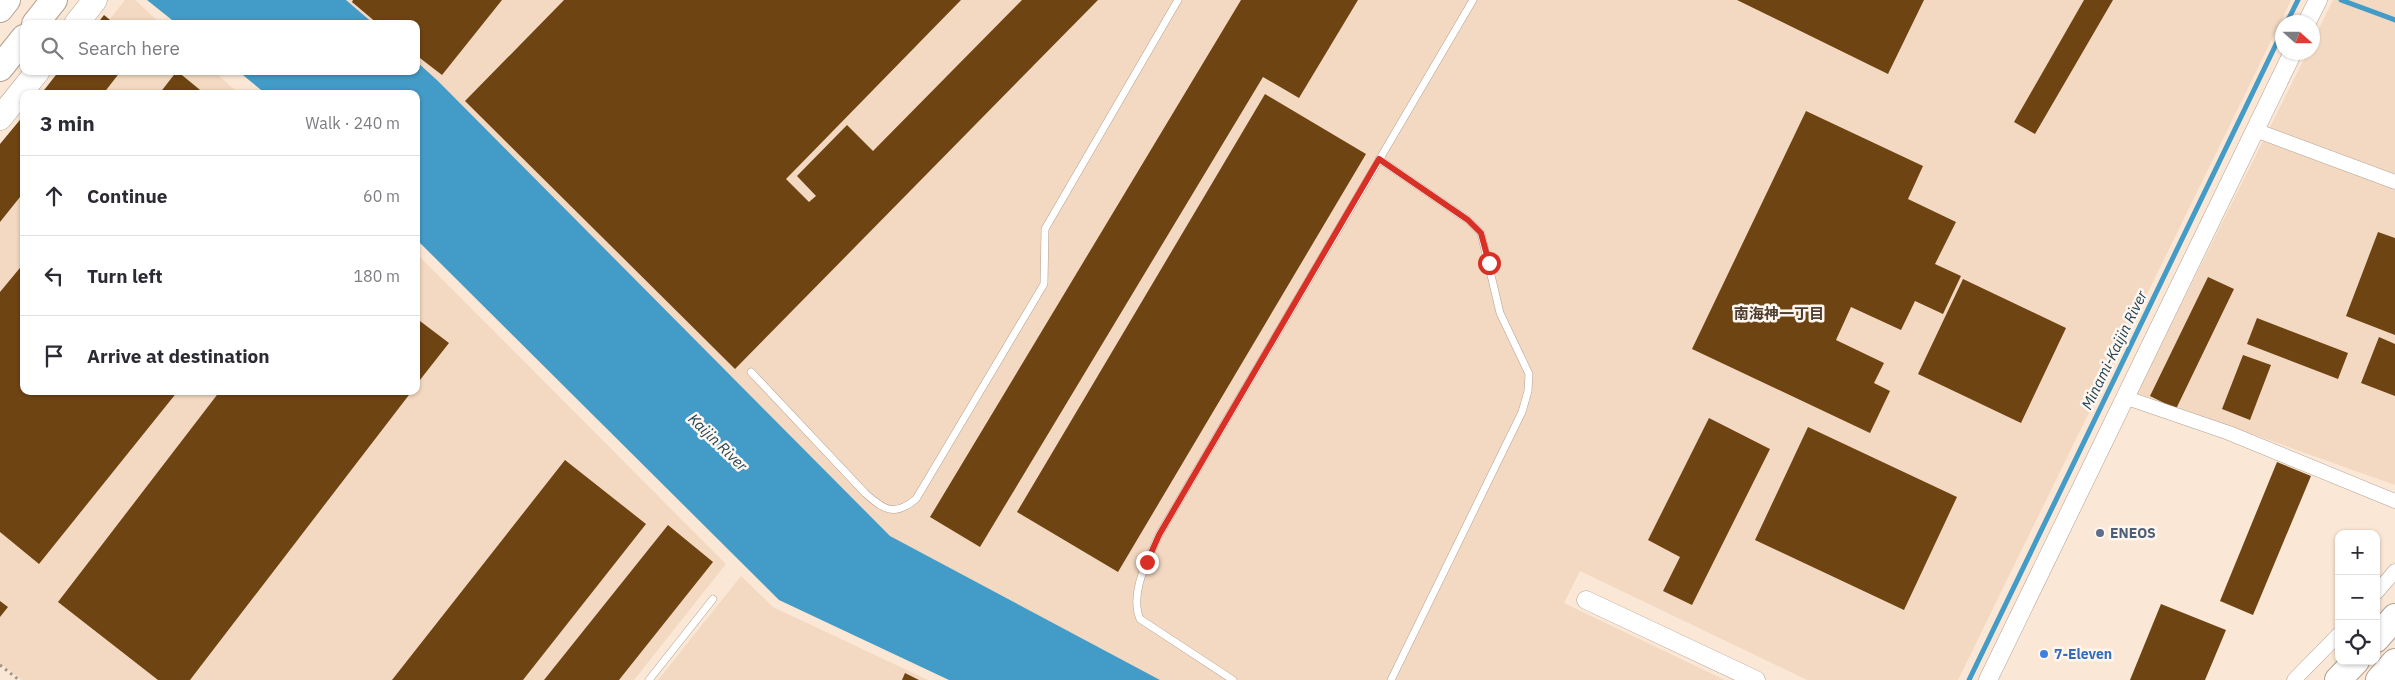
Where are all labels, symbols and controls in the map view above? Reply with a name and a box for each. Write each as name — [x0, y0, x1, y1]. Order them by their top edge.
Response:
north arrow — [2275, 15, 2320, 60]
search box — [20, 20, 420, 75]
icon: search — [38, 34, 66, 62]
text: Search here — [78, 36, 180, 60]
text: 3 min — [40, 109, 95, 137]
text: Walk · 240 m — [305, 113, 400, 133]
icon: ahead — [40, 182, 68, 210]
text: Continue — [87, 184, 167, 208]
text: 60 m — [363, 186, 400, 206]
route start — [1478, 252, 1501, 275]
icon: left — [40, 262, 68, 290]
text: Turn left — [87, 264, 163, 288]
text: 180 m — [353, 266, 400, 286]
water label: Minami-Kaijin River — [2077, 287, 2151, 413]
district label: 南海神一丁目 — [1734, 304, 1824, 323]
icon: arrive — [40, 342, 68, 370]
text: Arrive at destination — [87, 344, 270, 368]
water label: Kaijin River — [685, 409, 752, 475]
place label: ENEOS — [2110, 524, 2156, 542]
marker: ENEOS — [2094, 527, 2106, 539]
map controls — [2335, 530, 2380, 665]
button: + — [2335, 530, 2380, 575]
route end — [1136, 551, 1159, 574]
button: − — [2335, 575, 2380, 620]
button: locate — [2335, 620, 2380, 665]
place label: 7-Eleven — [2054, 645, 2112, 663]
marker: 7-Eleven — [2038, 648, 2050, 660]

